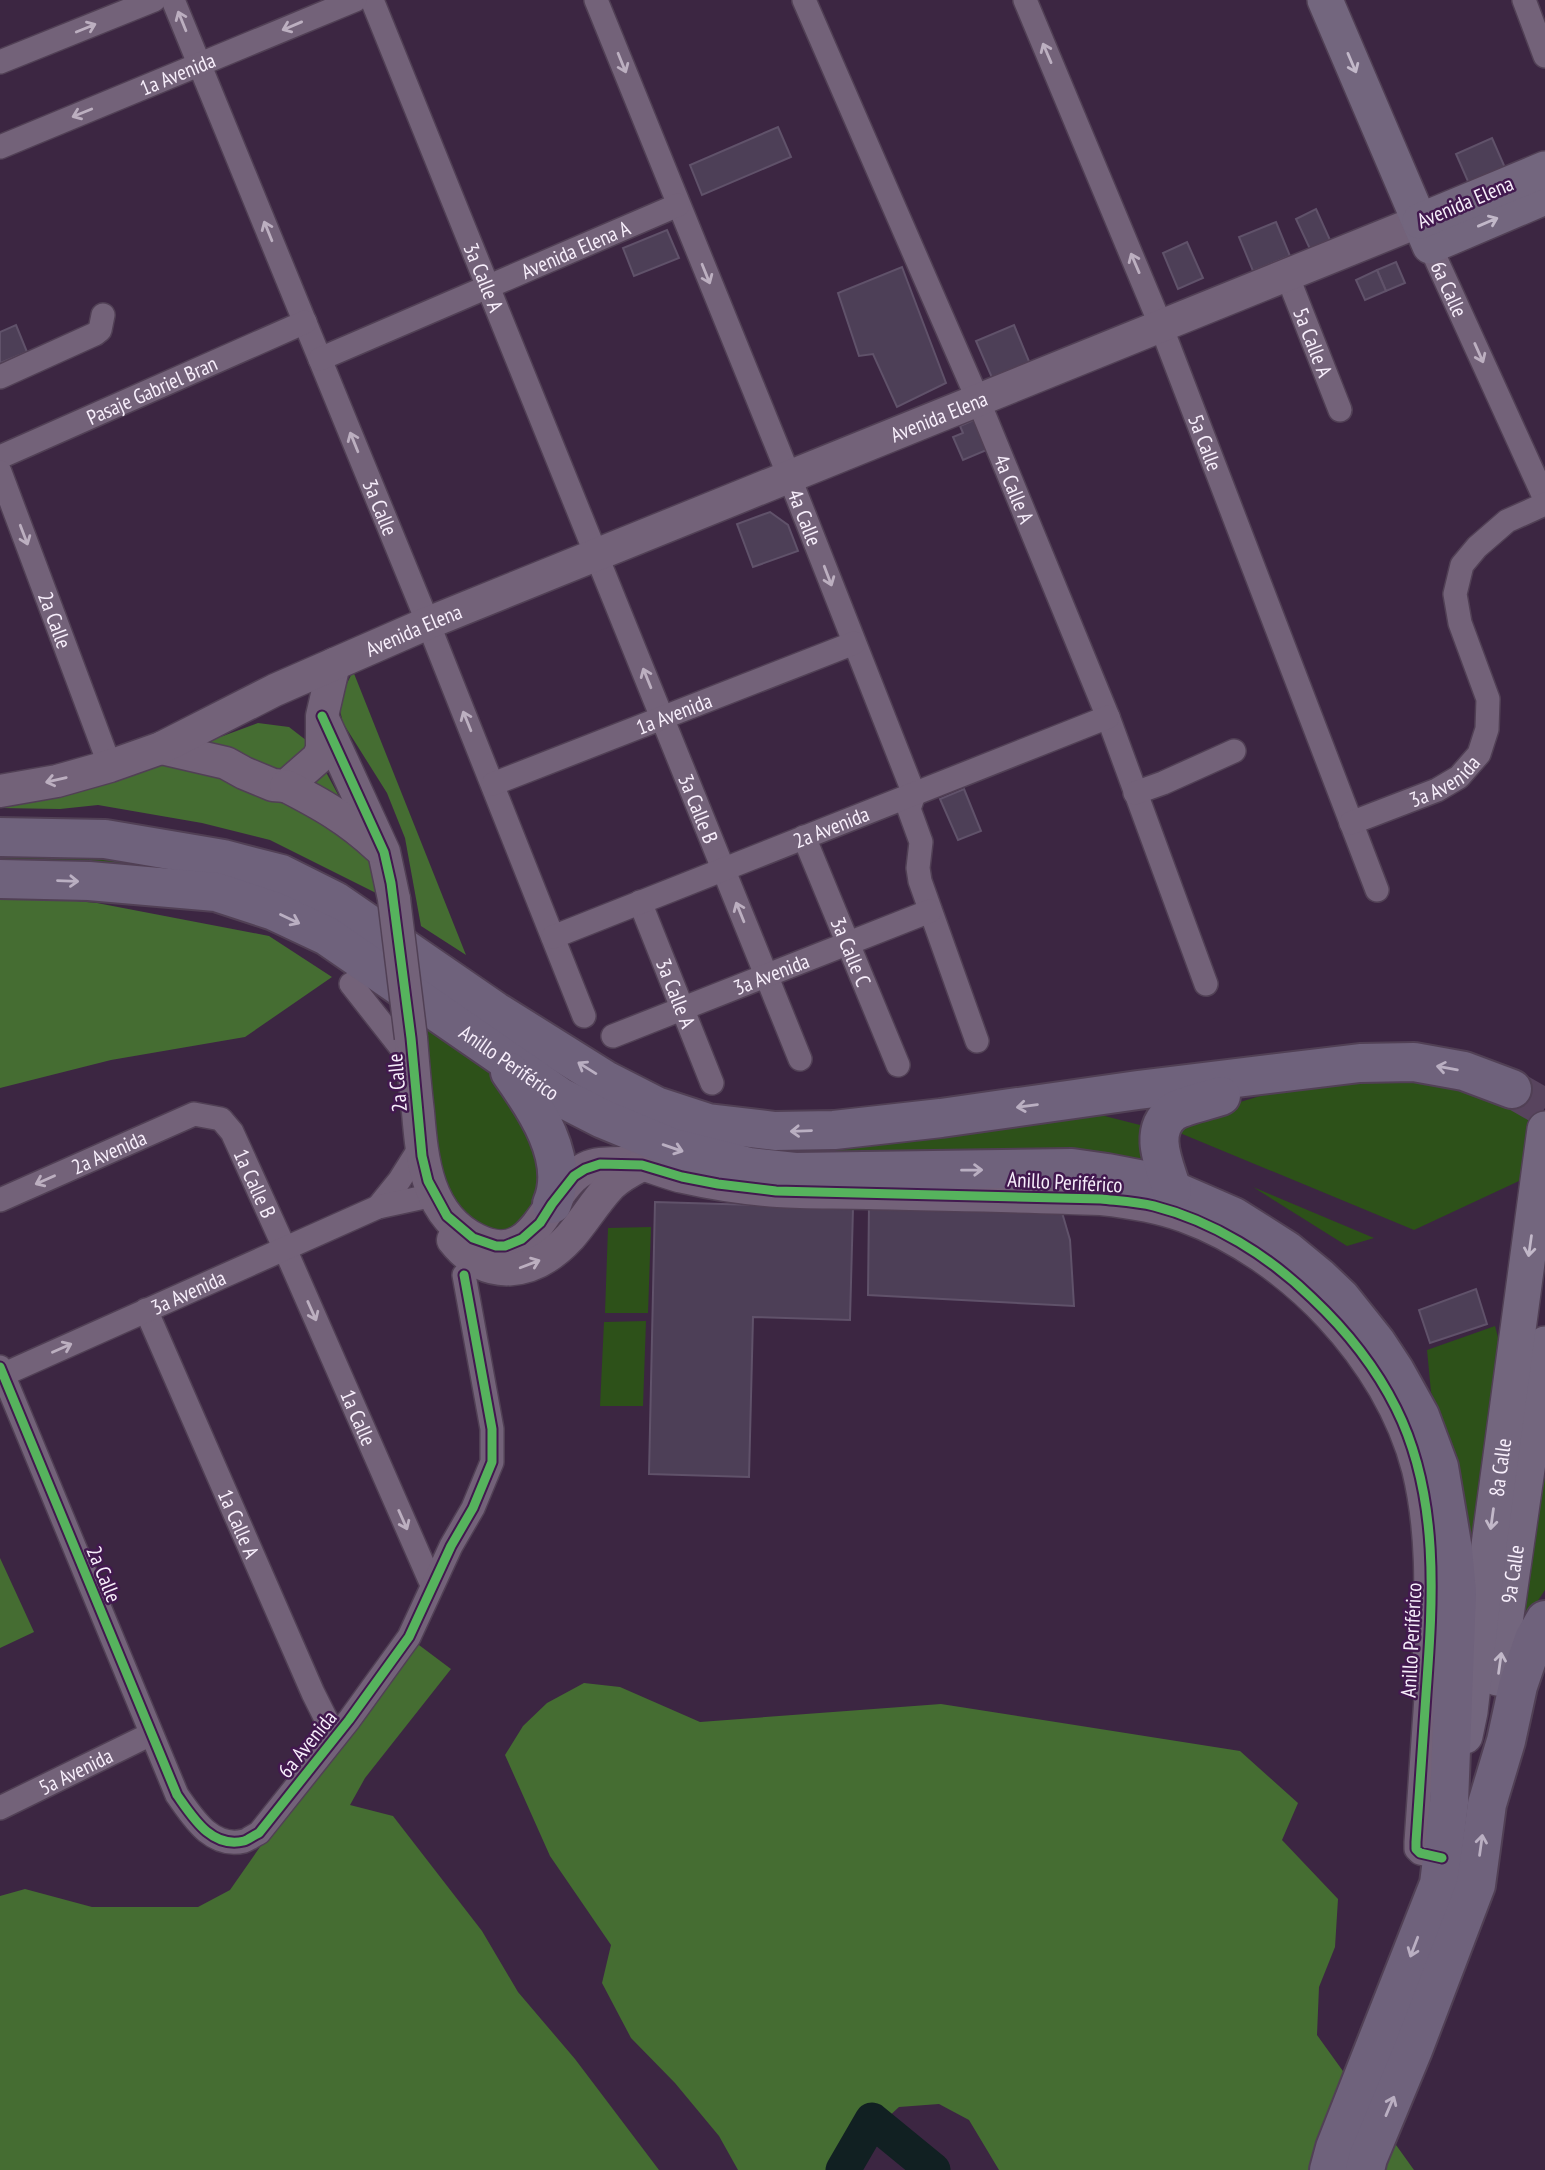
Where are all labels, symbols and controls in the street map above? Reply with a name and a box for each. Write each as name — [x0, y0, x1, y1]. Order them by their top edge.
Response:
one-way arrow — [174, 10, 187, 32]
one-way arrow — [75, 20, 96, 33]
one-way arrow — [282, 21, 303, 34]
one-way arrow — [1040, 43, 1053, 64]
street label: 1a Avenida — [136, 46, 219, 101]
one-way arrow — [1346, 51, 1359, 73]
one-way arrow — [616, 52, 629, 74]
one-way arrow — [71, 108, 93, 121]
street label: Avenida Elena — [1413, 170, 1517, 234]
street label: Avenida Elena A — [517, 214, 634, 284]
one-way arrow — [1476, 214, 1498, 227]
one-way arrow — [261, 221, 274, 243]
street label: 3a Calle A — [458, 239, 510, 316]
one-way arrow — [1127, 253, 1140, 275]
street label: 6a Calle — [1425, 257, 1474, 321]
one-way arrow — [701, 263, 714, 285]
street label: 5a Calle A — [1288, 303, 1339, 381]
one-way arrow — [1473, 341, 1486, 363]
street label: Pasaje Gabriel Bran — [82, 349, 221, 430]
street label: Avenida Elena — [886, 384, 991, 448]
street label: 5a Calle — [1183, 410, 1229, 475]
one-way arrow — [347, 432, 360, 453]
street label: 4a Calle A — [988, 450, 1041, 527]
street label: 3a Calle — [357, 475, 404, 539]
street label: 4a Calle — [782, 485, 829, 549]
one-way arrow — [19, 524, 31, 546]
one-way arrow — [823, 565, 836, 587]
street label: 2a Calle — [32, 588, 78, 652]
street label: Avenida Elena — [361, 597, 466, 662]
one-way arrow — [639, 668, 652, 690]
street label: 1a Avenida — [632, 686, 715, 740]
one-way arrow — [460, 710, 473, 732]
street label: 3a Avenida — [1405, 749, 1486, 813]
street label: 3a Calle B — [673, 770, 725, 847]
one-way arrow — [45, 775, 67, 788]
street label: 2a Avenida — [789, 800, 873, 854]
one-way arrow — [56, 874, 79, 888]
one-way arrow — [733, 902, 746, 924]
one-way arrow — [280, 913, 301, 926]
street label: 3a Calle C — [825, 913, 878, 991]
street label: 3a Avenida — [729, 947, 813, 1001]
street label: 3a Calle A — [650, 954, 702, 1032]
street label: Anillo Periférico — [454, 1018, 565, 1106]
street label: 2a Calle — [381, 1053, 413, 1113]
one-way arrow — [577, 1061, 597, 1075]
one-way arrow — [1436, 1061, 1459, 1074]
one-way arrow — [1016, 1099, 1039, 1112]
street label: 2a Avenida — [67, 1123, 150, 1180]
one-way arrow — [790, 1124, 813, 1137]
one-way arrow — [662, 1143, 684, 1155]
street label: 1a Calle B — [228, 1144, 283, 1222]
one-way arrow — [960, 1163, 983, 1177]
street label: Anillo Periférico — [1007, 1166, 1123, 1198]
one-way arrow — [35, 1174, 56, 1187]
one-way arrow — [1523, 1234, 1536, 1256]
one-way arrow — [518, 1257, 540, 1269]
street label: 3a Avenida — [146, 1263, 230, 1320]
one-way arrow — [306, 1300, 319, 1322]
one-way arrow — [51, 1341, 72, 1354]
street label: 1a Calle — [335, 1385, 383, 1450]
street label: 8a Calle — [1482, 1436, 1517, 1498]
street label: 1a Calle A — [212, 1485, 266, 1562]
one-way arrow — [1485, 1508, 1498, 1530]
one-way arrow — [397, 1509, 410, 1530]
street label: 2a Calle — [81, 1542, 127, 1606]
street label: 9a Calle — [1494, 1543, 1529, 1605]
street label: Anillo Periférico — [1395, 1582, 1427, 1698]
one-way arrow — [1493, 1652, 1506, 1675]
street label: 6a Avenida — [272, 1705, 342, 1783]
street label: 5a Avenida — [34, 1741, 117, 1801]
one-way arrow — [1475, 1834, 1488, 1856]
one-way arrow — [1407, 1936, 1419, 1958]
one-way arrow — [1384, 2096, 1397, 2118]

